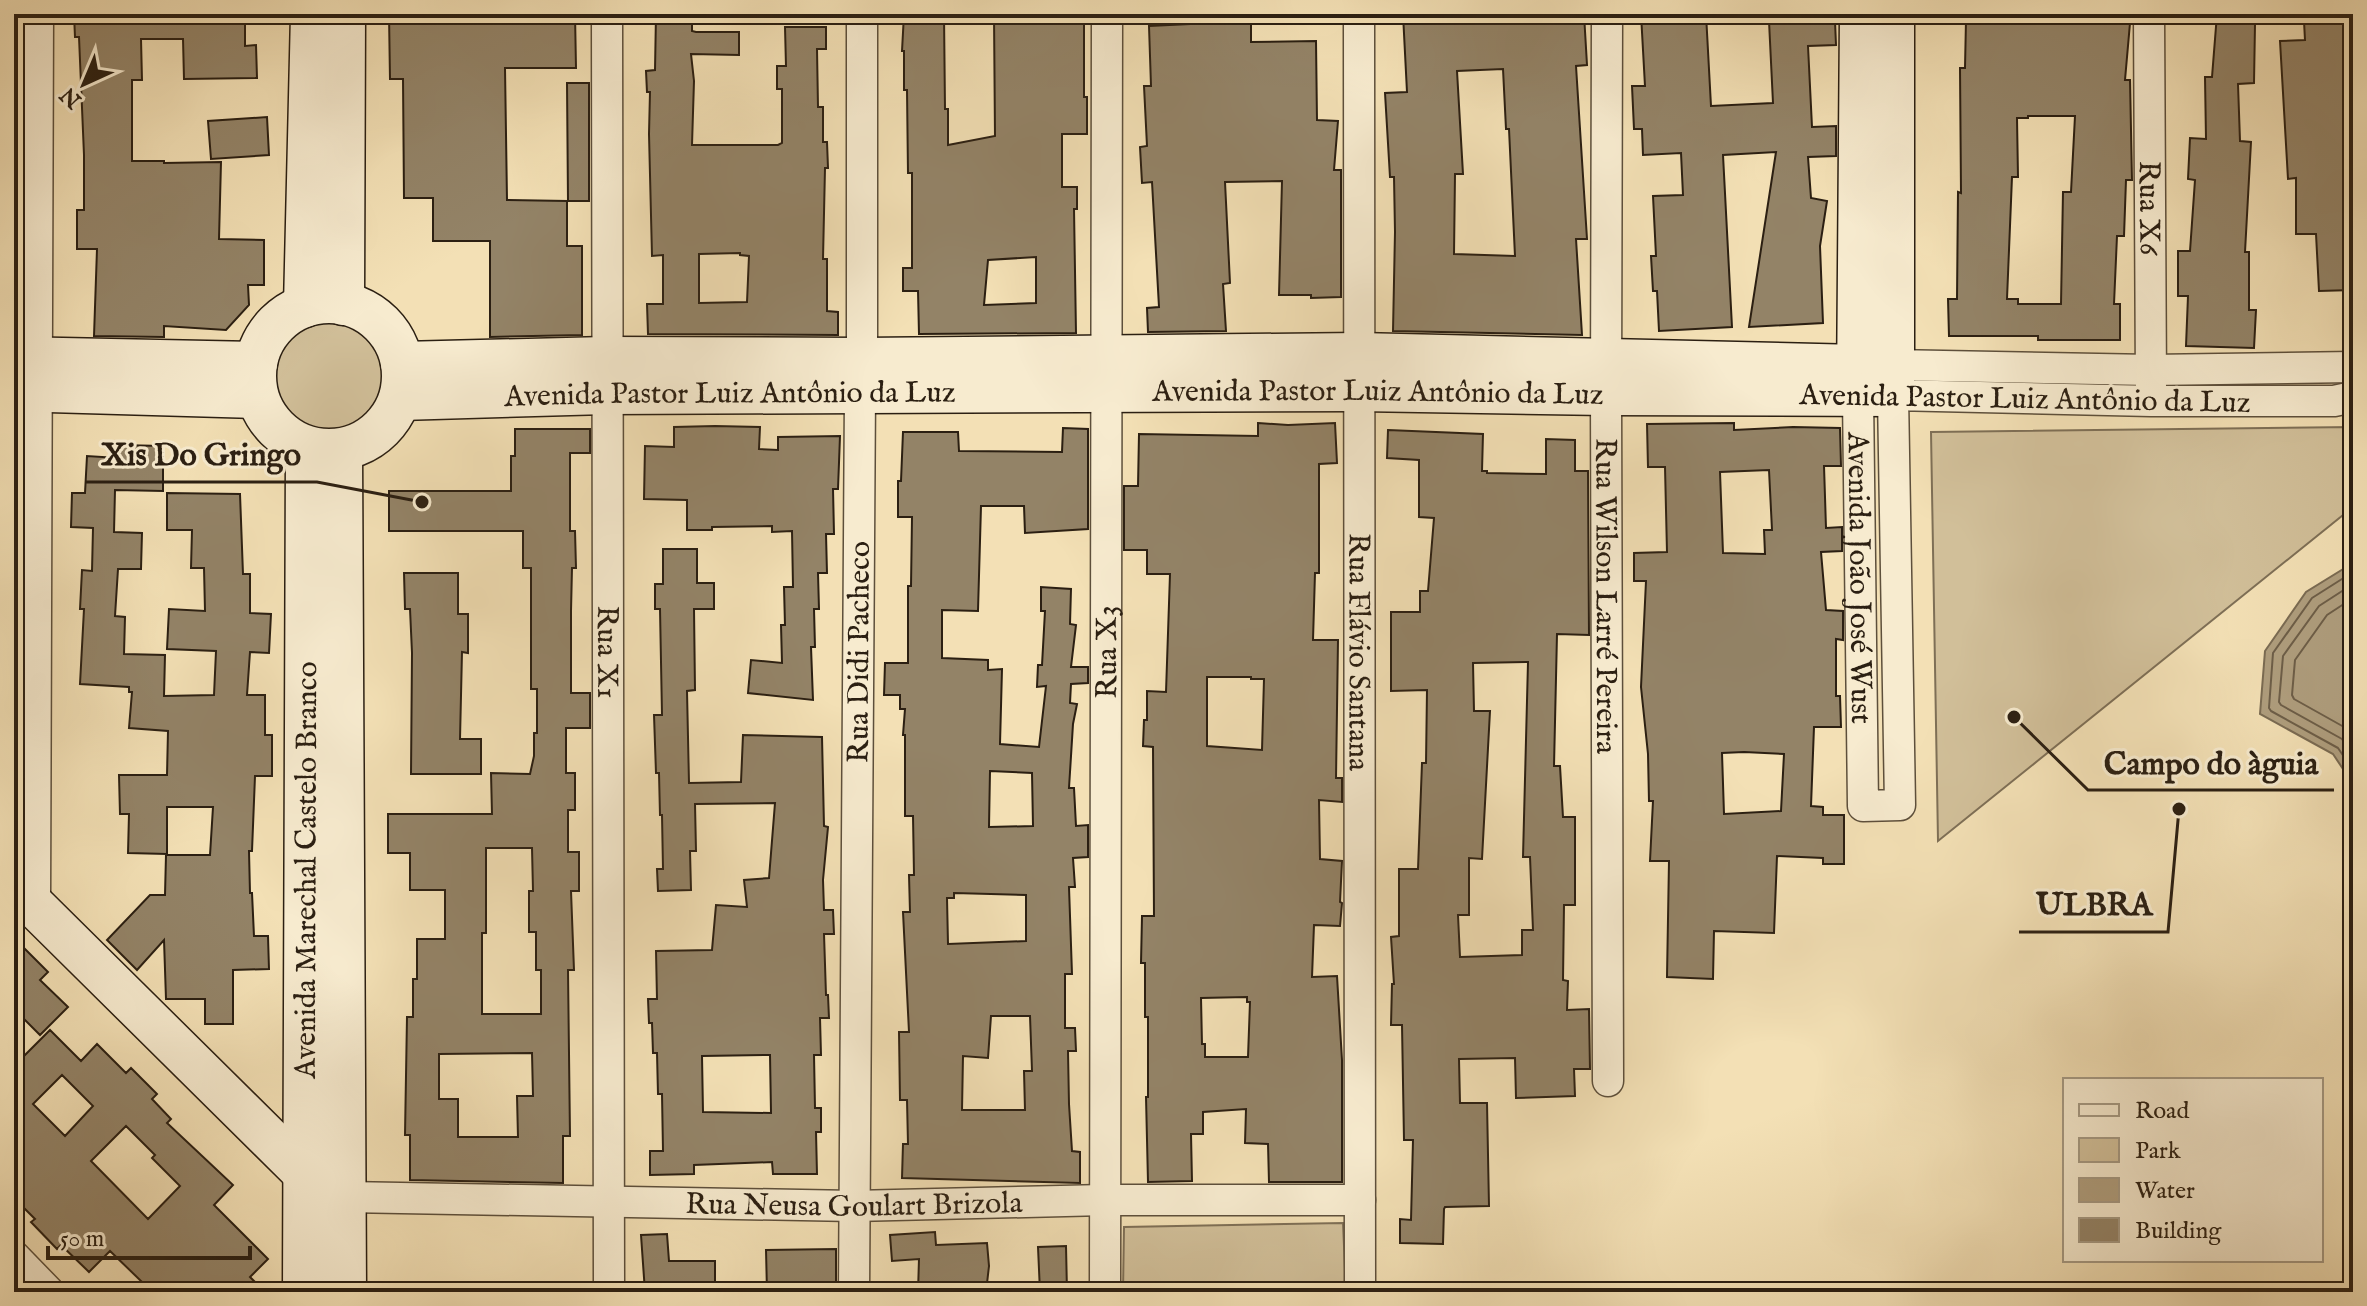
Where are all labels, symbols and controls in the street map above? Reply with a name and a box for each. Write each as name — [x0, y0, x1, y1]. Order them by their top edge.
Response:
north arrow — [44, 44, 124, 124]
text: N — [55, 80, 89, 114]
street label: Rua X6 — [2129, 161, 2167, 257]
street label: Avenida Pastor Luiz Antônio da Luz — [1151, 373, 1604, 415]
street label: Avenida Pastor Luiz Antônio da Luz — [503, 375, 956, 417]
street label: Avenida Pastor Luiz Antônio da Luz — [1798, 377, 2251, 423]
callout: Xis Do Gringo — [85, 426, 317, 482]
street label: Avenida João José Wust — [1837, 431, 1879, 724]
text: Xis Do Gringo — [101, 436, 301, 477]
street label: Rua Wilson Larré Pereira — [1585, 438, 1624, 754]
street label: Rua Flávio Santana — [1338, 533, 1377, 771]
street label: Rua Didi Pacheco — [841, 541, 880, 763]
street label: Rua X1 — [587, 605, 625, 699]
street label: Rua X3 — [1089, 605, 1127, 699]
street label: Avenida Marechal Castelo Branco — [288, 661, 327, 1080]
callout: Campo do àguia — [2088, 734, 2334, 790]
text: Campo do àguia — [2104, 745, 2319, 786]
callout: ULBRA — [2019, 876, 2168, 932]
text: ULBRA — [2036, 886, 2154, 927]
legend — [2063, 1078, 2323, 1262]
text: Road — [2135, 1096, 2189, 1127]
text: Park — [2135, 1136, 2181, 1167]
text: Water — [2135, 1176, 2195, 1207]
street label: Rua Neusa Goulart Brizola — [685, 1185, 1023, 1227]
scale bar — [48, 1210, 250, 1260]
text: Building — [2135, 1216, 2222, 1247]
text: 50 m — [60, 1224, 104, 1255]

